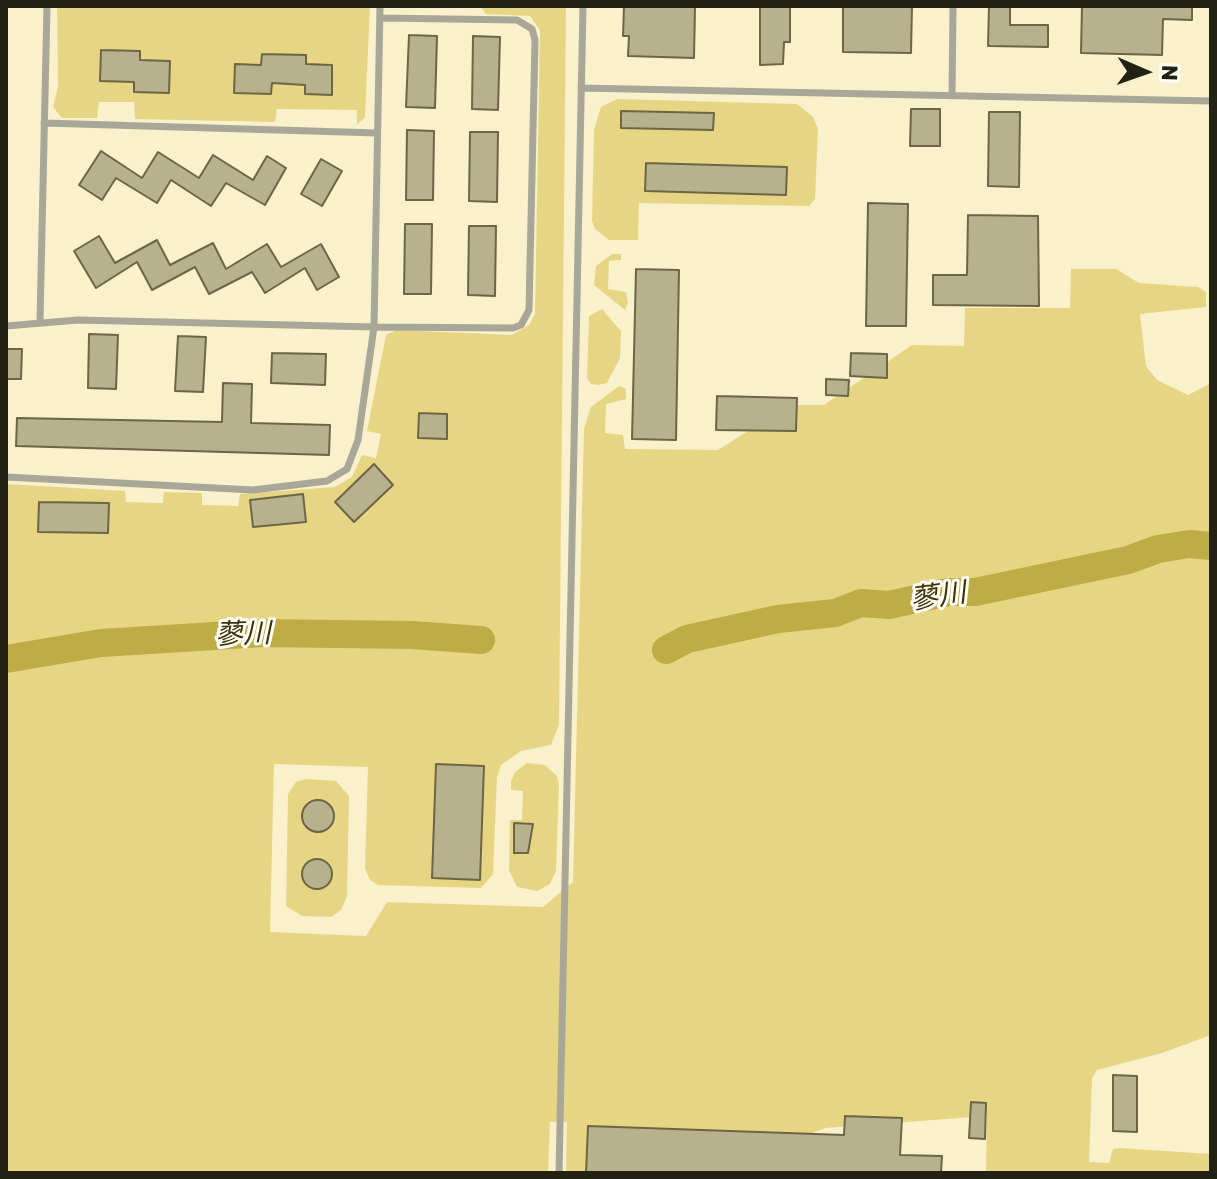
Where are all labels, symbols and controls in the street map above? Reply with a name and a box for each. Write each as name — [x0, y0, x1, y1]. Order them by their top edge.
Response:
north arrow — [1105, 32, 1185, 112]
text: N — [1156, 64, 1183, 81]
water label: 蓼川 — [908, 576, 968, 618]
water label: 蓼川 — [214, 617, 272, 653]

